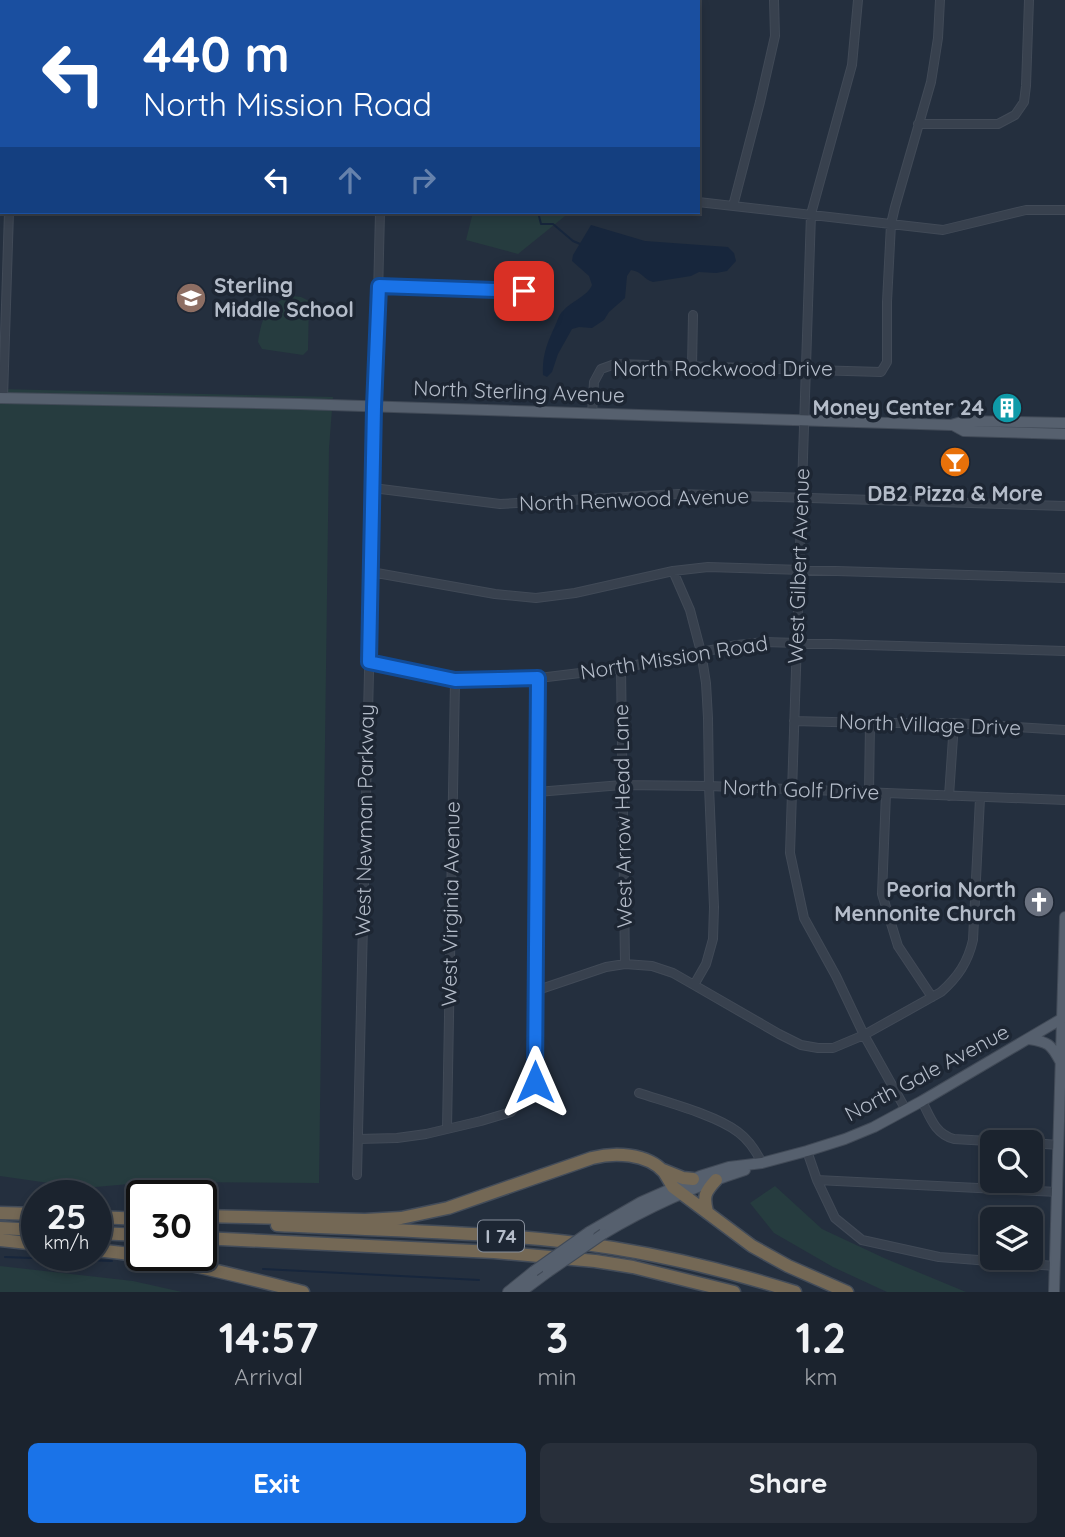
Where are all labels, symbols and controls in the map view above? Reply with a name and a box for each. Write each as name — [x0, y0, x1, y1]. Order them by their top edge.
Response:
text: 440 m — [143, 23, 290, 84]
icon: left — [28, 28, 119, 119]
text: North Mission Road — [143, 84, 432, 124]
icon: left — [258, 161, 296, 199]
icon: ahead — [331, 161, 369, 199]
icon: right — [404, 161, 442, 199]
pin — [494, 261, 554, 321]
place label: Sterling Middle School — [214, 272, 354, 322]
icon: arrive — [505, 272, 543, 310]
school or university icon: Sterling Middle School — [174, 281, 208, 315]
street label: North Rockwood Drive — [613, 355, 833, 381]
street label: North Sterling Avenue — [413, 374, 625, 408]
building icon: Money Center 24 — [990, 391, 1024, 425]
place label: Money Center 24 — [812, 394, 984, 420]
bar icon: DB2 Pizza & More — [938, 445, 972, 479]
street label: West Gilbert Avenue — [782, 468, 814, 664]
place label: DB2 Pizza & More — [867, 480, 1043, 506]
street label: North Renwood Avenue — [518, 482, 749, 516]
street label: North Mission Road — [578, 629, 769, 685]
street label: West Newman Parkway — [349, 704, 379, 936]
street label: West Arrow Head Lane — [607, 704, 637, 928]
street label: North Village Drive — [838, 708, 1022, 740]
street label: North Golf Drive — [722, 773, 880, 805]
street label: West Virginia Avenue — [435, 801, 465, 1007]
place label: Peoria North Mennonite Church — [834, 876, 1016, 926]
church icon: Peoria North Mennonite Church — [1022, 885, 1056, 919]
street label: North Gale Avenue — [840, 1018, 1013, 1126]
position arrow — [498, 1045, 572, 1119]
map controls — [980, 1130, 1043, 1270]
button: search — [980, 1130, 1043, 1193]
speed limit sign: 30 — [126, 1180, 217, 1271]
text: 25 — [46, 1194, 87, 1238]
button: layers — [980, 1207, 1043, 1270]
road number: I 74 — [478, 1220, 524, 1252]
text: km/h — [44, 1231, 89, 1254]
text: 14:57 — [219, 1311, 319, 1364]
text: 3 — [546, 1311, 568, 1364]
text: 1.2 — [795, 1311, 846, 1364]
text: Arrival — [234, 1362, 303, 1391]
text: min — [537, 1362, 577, 1391]
text: km — [804, 1362, 837, 1391]
button: Exit — [28, 1443, 526, 1523]
button: Share — [540, 1443, 1037, 1523]

